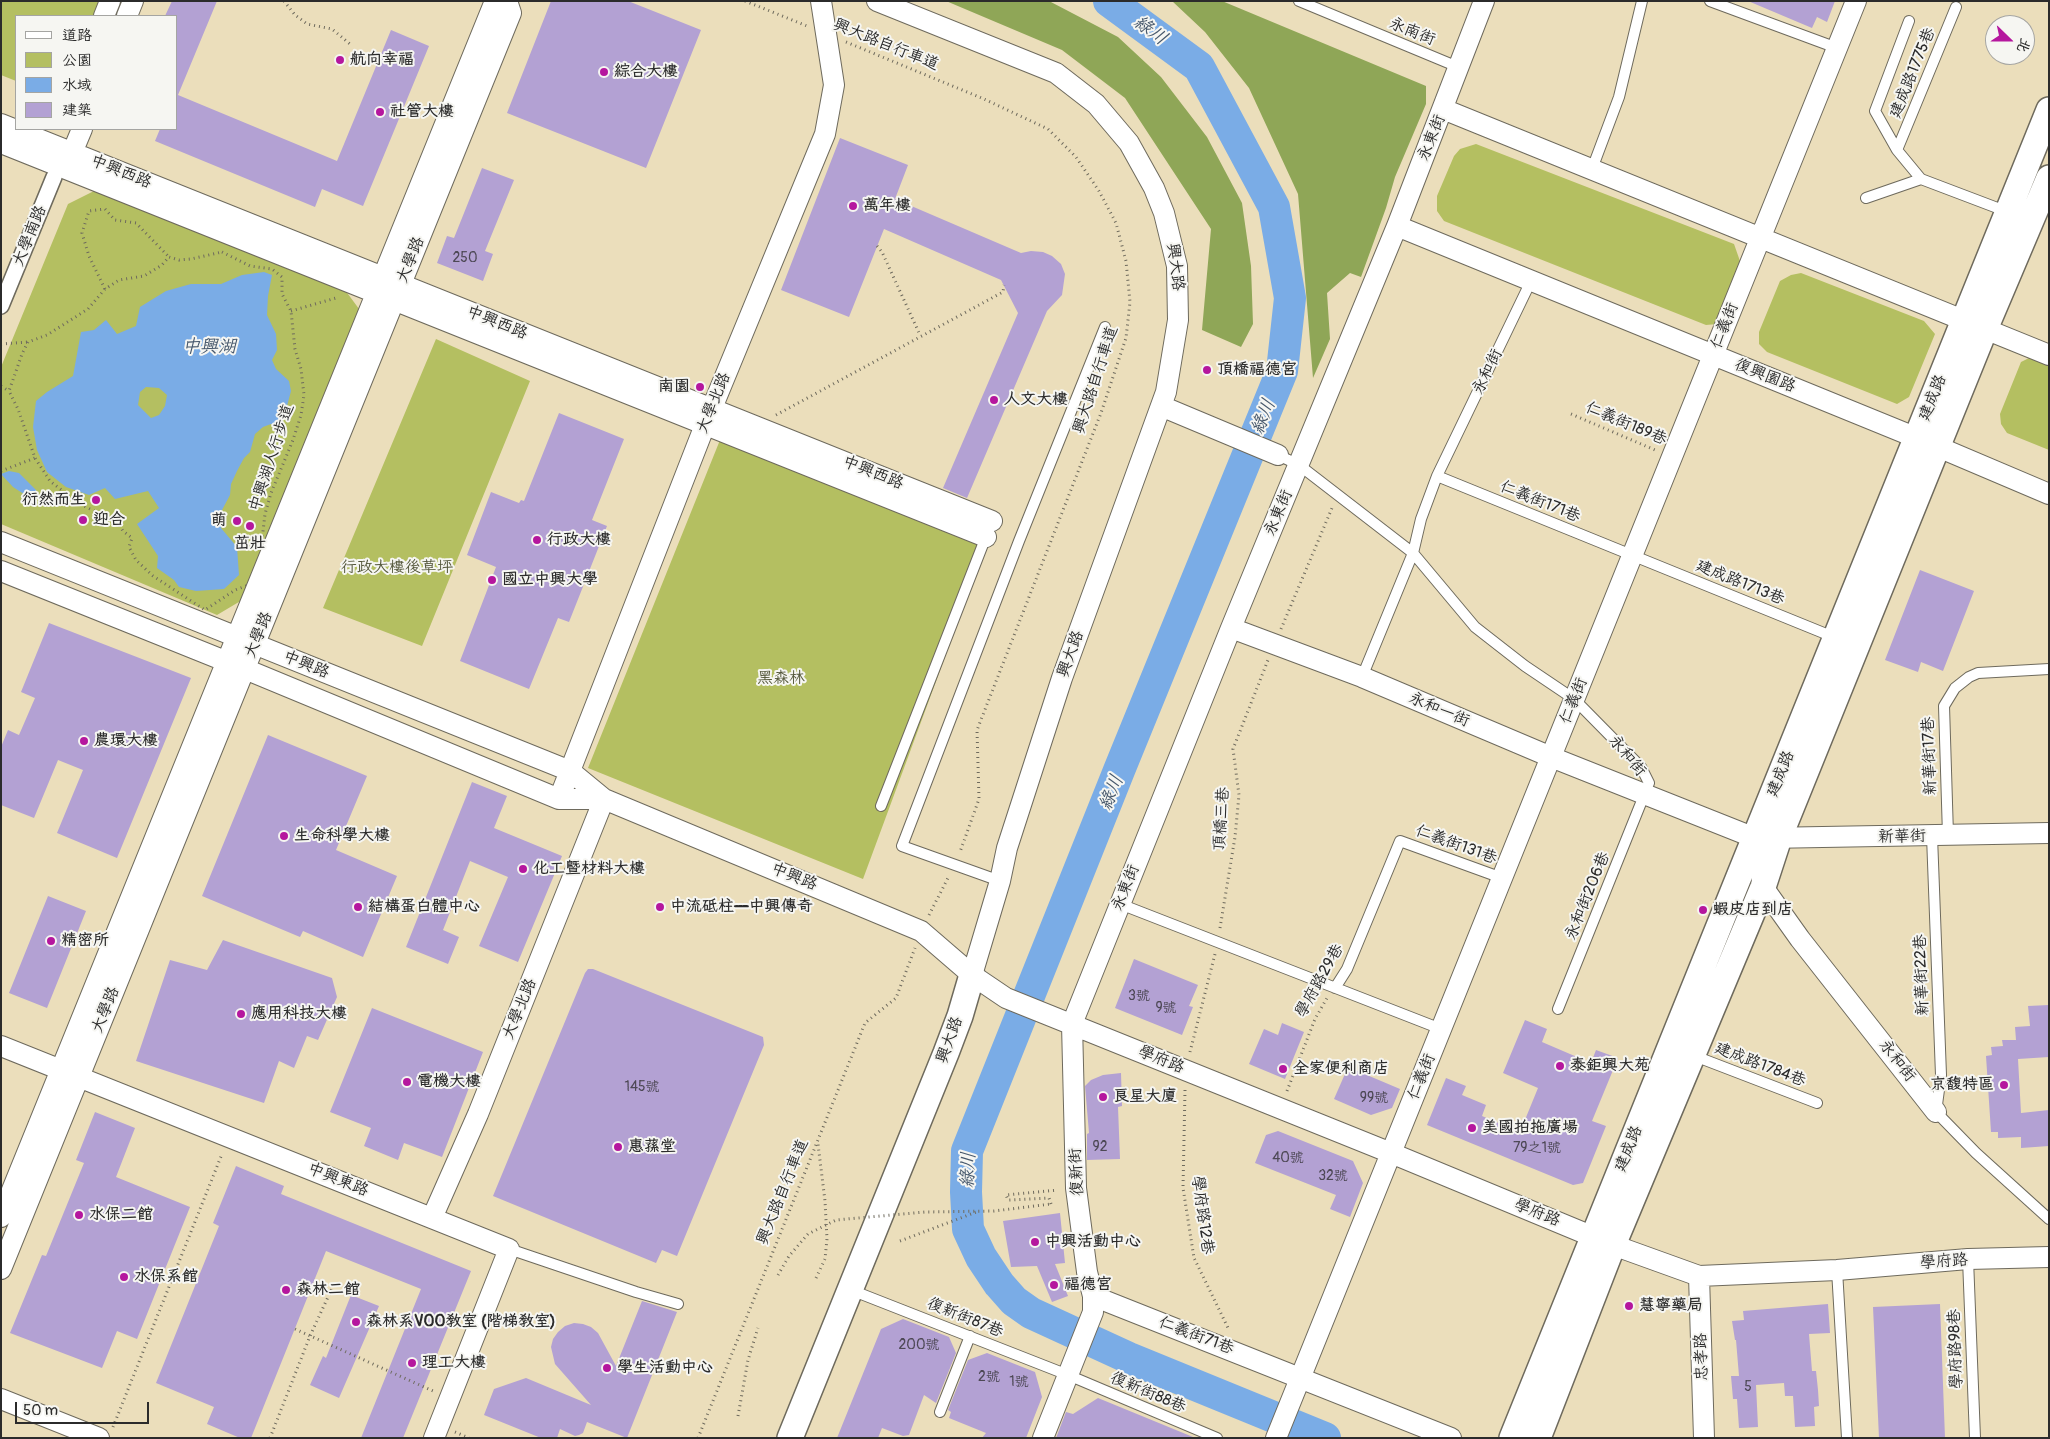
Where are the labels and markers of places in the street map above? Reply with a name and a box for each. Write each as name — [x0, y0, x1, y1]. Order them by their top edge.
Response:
place label: 航向幸福 — [350, 50, 414, 70]
marker: 航向幸福 — [334, 54, 346, 66]
place label: 綜合大樓 — [614, 62, 678, 82]
marker: 綜合大樓 — [598, 66, 610, 78]
place label: 社管大樓 — [390, 102, 454, 122]
marker: 社管大樓 — [374, 106, 386, 118]
place label: 萬年樓 — [863, 196, 911, 216]
marker: 萬年樓 — [847, 200, 859, 212]
place label: 頂橋福德宮 — [1217, 360, 1297, 380]
marker: 頂橋福德宮 — [1201, 364, 1213, 376]
place label: 南園 — [658, 377, 690, 397]
marker: 南園 — [694, 381, 706, 393]
place label: 人文大樓 — [1004, 390, 1068, 410]
marker: 人文大樓 — [988, 394, 1000, 406]
place label: 衍然而生 — [22, 490, 86, 510]
marker: 衍然而生 — [90, 494, 102, 506]
place label: 迎合 — [93, 510, 125, 530]
place label: 萌 — [211, 511, 227, 531]
marker: 迎合 — [77, 514, 89, 526]
marker: 萌 — [231, 515, 243, 527]
marker: 茁壯 — [244, 520, 256, 532]
place label: 行政大樓 — [547, 530, 611, 550]
place label: 茁壯 — [234, 534, 266, 554]
marker: 行政大樓 — [531, 534, 543, 546]
place label: 國立中興大學 — [502, 570, 598, 590]
marker: 國立中興大學 — [486, 574, 498, 586]
place label: 農環大樓 — [94, 731, 158, 751]
marker: 農環大樓 — [78, 735, 90, 747]
place label: 生命科學大樓 — [294, 826, 390, 846]
marker: 生命科學大樓 — [278, 830, 290, 842]
place label: 化工暨材料大樓 — [533, 859, 645, 879]
marker: 化工暨材料大樓 — [517, 863, 529, 875]
place label: 結構蛋白體中心 — [368, 897, 480, 917]
place label: 中流砥柱—中興傳奇 — [670, 897, 813, 917]
place label: 蝦皮店到店 — [1713, 900, 1793, 920]
marker: 結構蛋白體中心 — [352, 901, 364, 913]
marker: 中流砥柱—中興傳奇 — [654, 901, 666, 913]
marker: 蝦皮店到店 — [1697, 904, 1709, 916]
place label: 精密所 — [61, 931, 109, 951]
marker: 精密所 — [45, 935, 57, 947]
place label: 應用科技大樓 — [251, 1004, 347, 1024]
marker: 應用科技大樓 — [235, 1008, 247, 1020]
place label: 泰鉅興大苑 — [1570, 1056, 1650, 1076]
place label: 全家便利商店 — [1293, 1059, 1389, 1079]
marker: 泰鉅興大苑 — [1554, 1060, 1566, 1072]
marker: 全家便利商店 — [1277, 1063, 1289, 1075]
place label: 電機大樓 — [417, 1072, 481, 1092]
place label: 京馥特區 — [1930, 1075, 1994, 1095]
marker: 電機大樓 — [401, 1076, 413, 1088]
marker: 京馥特區 — [1998, 1079, 2010, 1091]
place label: 良星大廈 — [1113, 1087, 1177, 1107]
marker: 良星大廈 — [1097, 1091, 1109, 1103]
place label: 美國拍拖廣場 — [1482, 1118, 1578, 1138]
marker: 美國拍拖廣場 — [1466, 1122, 1478, 1134]
place label: 惠蓀堂 — [628, 1137, 676, 1157]
marker: 惠蓀堂 — [612, 1141, 624, 1153]
place label: 水保二館 — [89, 1205, 153, 1225]
marker: 水保二館 — [73, 1209, 85, 1221]
place label: 中興活動中心 — [1045, 1232, 1141, 1252]
marker: 中興活動中心 — [1029, 1236, 1041, 1248]
place label: 水保系館 — [134, 1267, 198, 1287]
marker: 水保系館 — [118, 1271, 130, 1283]
place label: 福德宮 — [1064, 1275, 1112, 1295]
marker: 福德宮 — [1048, 1279, 1060, 1291]
place label: 森林二館 — [296, 1280, 360, 1300]
marker: 森林二館 — [280, 1284, 292, 1296]
place label: 慧寧藥局 — [1639, 1296, 1703, 1316]
marker: 慧寧藥局 — [1623, 1300, 1635, 1312]
place label: 森林系V00教室 (階梯教室) — [366, 1312, 556, 1332]
marker: 森林系V00教室 (階梯教室) — [350, 1316, 362, 1328]
place label: 理工大樓 — [422, 1353, 486, 1373]
marker: 理工大樓 — [406, 1357, 418, 1369]
place label: 學生活動中心 — [617, 1358, 713, 1378]
marker: 學生活動中心 — [601, 1362, 613, 1374]

